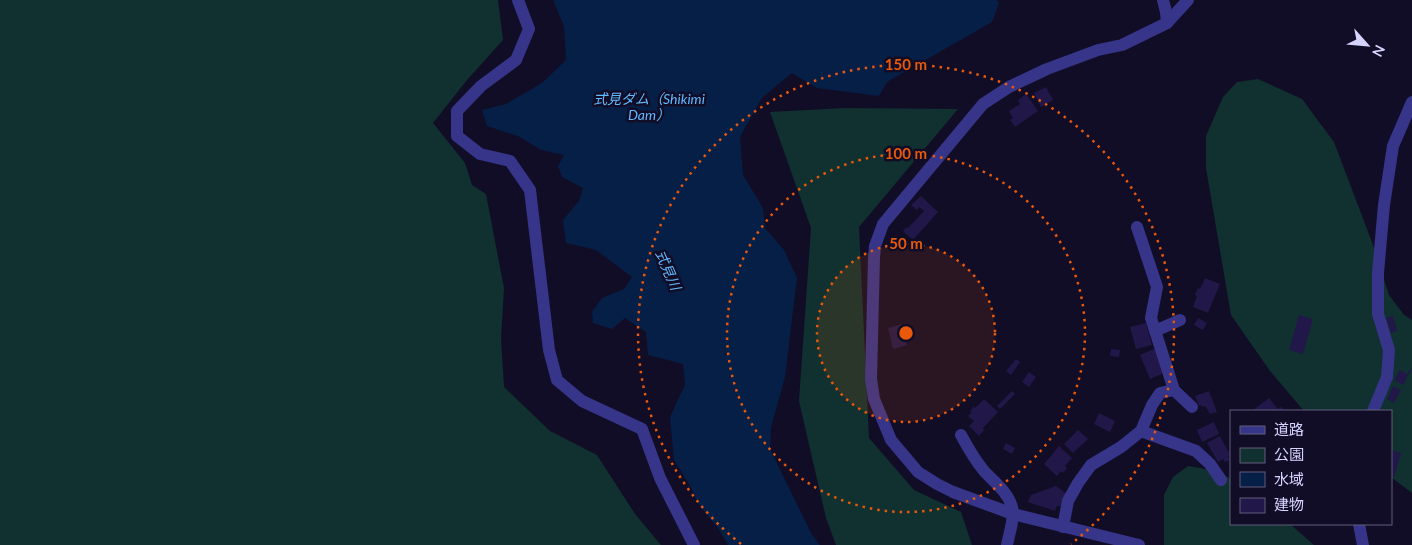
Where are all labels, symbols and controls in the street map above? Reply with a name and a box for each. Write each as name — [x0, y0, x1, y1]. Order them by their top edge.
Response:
north arrow — [1342, 20, 1392, 70]
text: N — [1369, 42, 1389, 60]
text: 150 m — [885, 55, 927, 73]
water label: 式見ダム（Shikimi Dam） — [593, 90, 706, 123]
text: 100 m — [885, 144, 927, 162]
text: 50 m — [889, 234, 923, 252]
water label: 式見川 — [652, 247, 686, 294]
centre of rings — [897, 324, 915, 342]
legend — [1230, 410, 1392, 525]
text: 道路 — [1274, 420, 1304, 438]
text: 公園 — [1274, 445, 1304, 463]
text: 水域 — [1274, 470, 1304, 488]
text: 建物 — [1274, 495, 1304, 513]

